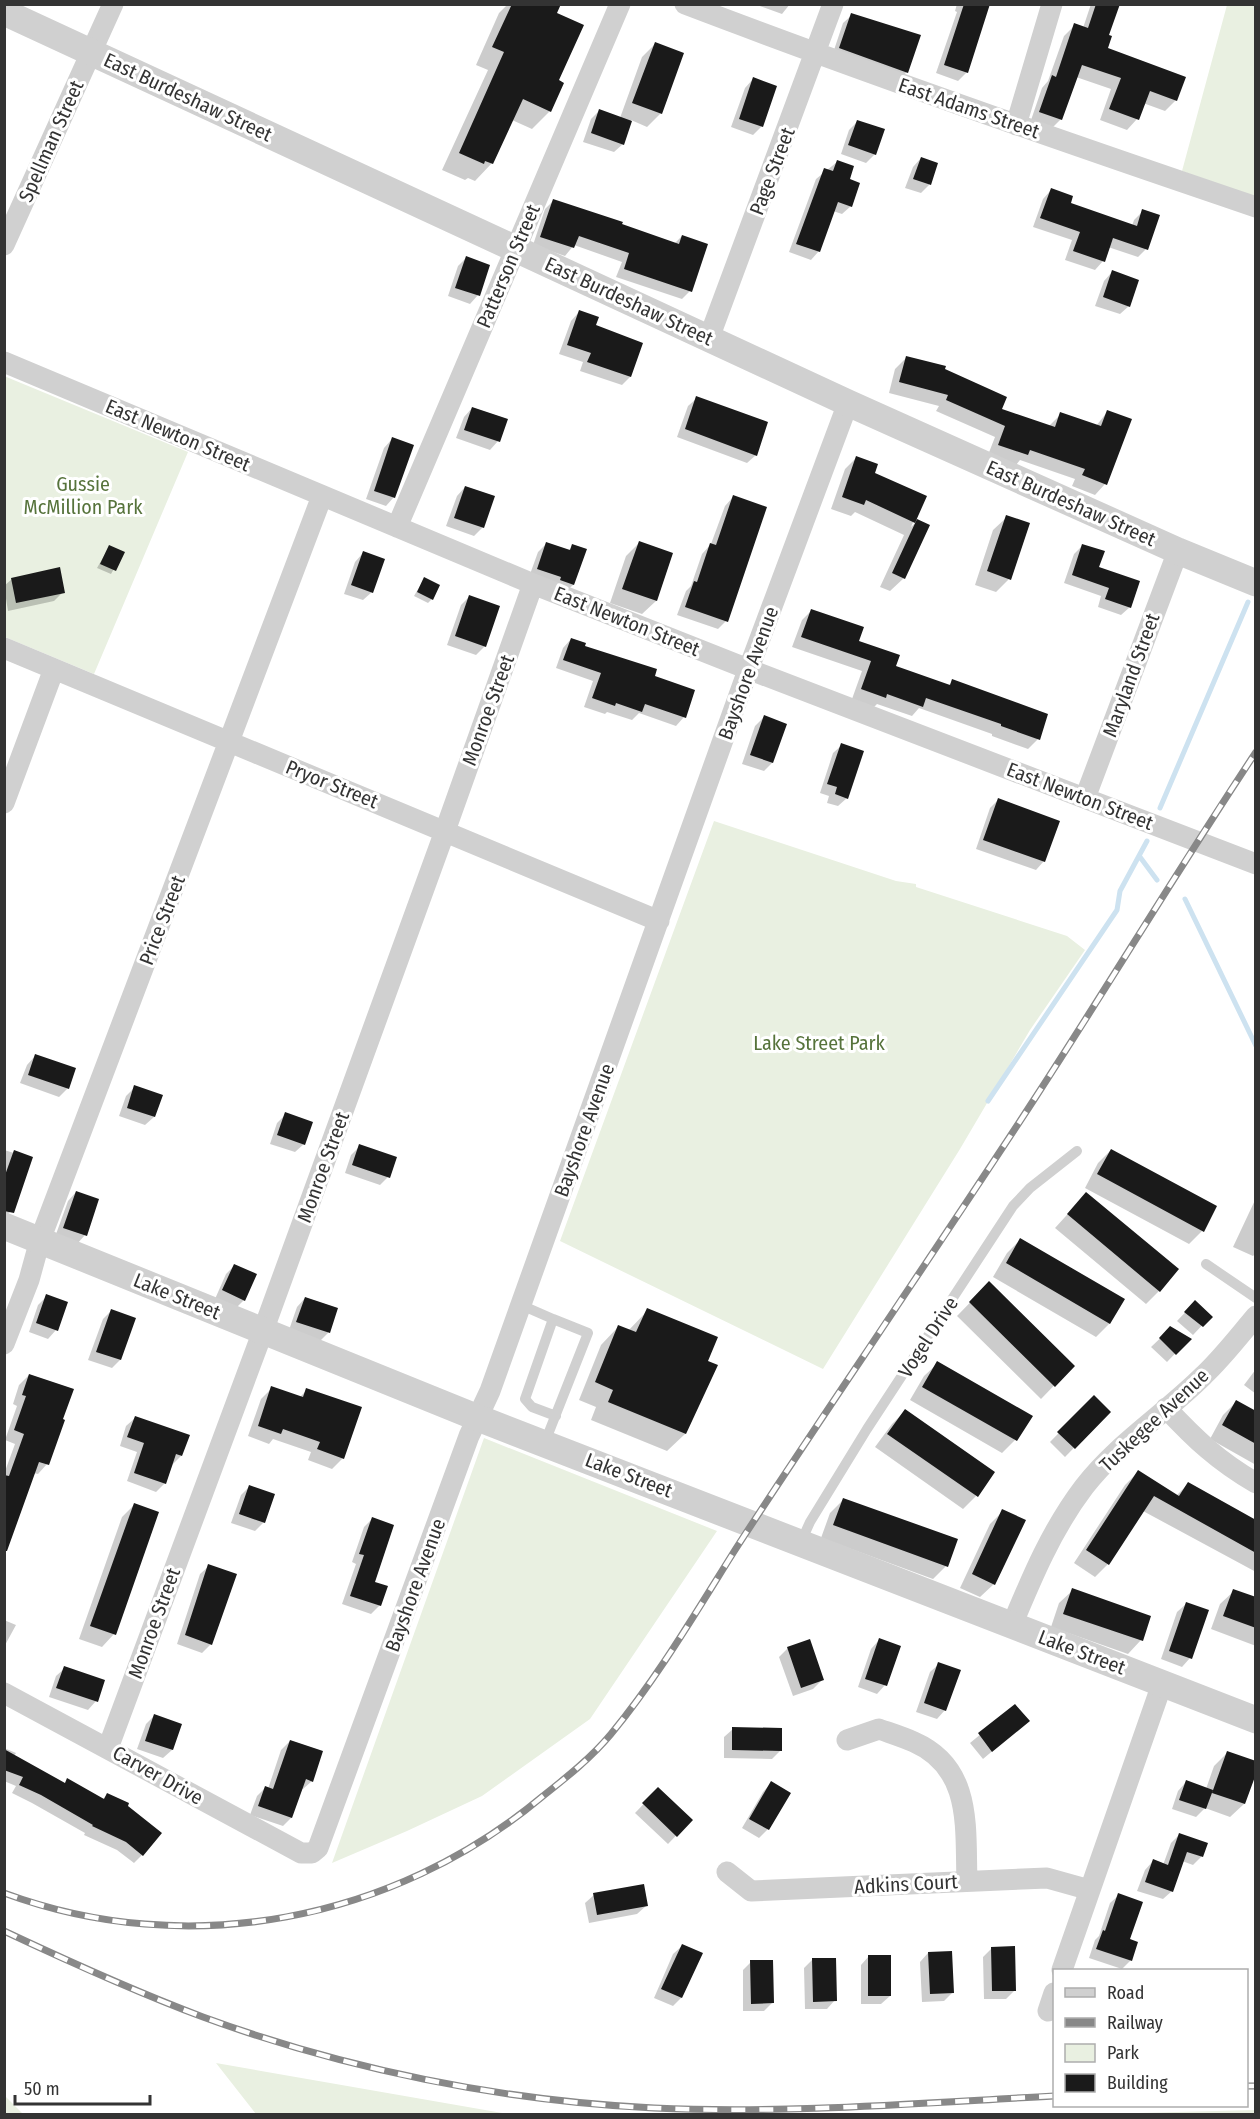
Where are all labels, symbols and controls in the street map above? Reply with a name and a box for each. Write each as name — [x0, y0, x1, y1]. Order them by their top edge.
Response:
street label: East Burdeshaw Street — [100, 48, 276, 147]
street label: East Adams Street — [895, 73, 1043, 143]
street label: Spellman Street — [13, 76, 89, 206]
street label: Page Street — [744, 123, 800, 218]
street label: Patterson Street — [471, 200, 545, 331]
street label: East Burdeshaw Street — [541, 252, 717, 351]
street label: East Newton Street — [102, 394, 254, 476]
street label: East Burdeshaw Street — [983, 455, 1160, 551]
park label: Gussie McMillion Park — [24, 472, 143, 519]
street label: East Newton Street — [551, 581, 704, 661]
street label: Bayshore Avenue — [713, 603, 783, 743]
street label: Maryland Street — [1097, 609, 1165, 740]
street label: Monroe Street — [457, 651, 519, 769]
street label: Pryor Street — [282, 755, 382, 814]
street label: East Newton Street — [1003, 757, 1157, 835]
street label: Price Street — [134, 871, 190, 968]
park label: Lake Street Park — [753, 1031, 885, 1055]
street label: Bayshore Avenue — [549, 1060, 619, 1200]
street label: Monroe Street — [292, 1108, 354, 1226]
street label: Lake Street — [130, 1268, 224, 1324]
street label: Vogel Drive — [893, 1292, 963, 1382]
street label: Tuskegee Avenue — [1095, 1363, 1213, 1477]
street label: Lake Street — [582, 1447, 676, 1503]
street label: Bayshore Avenue — [380, 1515, 450, 1655]
street label: Monroe Street — [123, 1564, 185, 1682]
street label: Lake Street — [1035, 1624, 1129, 1680]
street label: Carver Drive — [109, 1740, 207, 1810]
street label: Adkins Court — [854, 1869, 959, 1899]
legend — [1053, 1969, 1248, 2107]
text: Road — [1107, 1982, 1144, 2004]
text: Railway — [1107, 2012, 1163, 2034]
text: Park — [1107, 2042, 1140, 2064]
scale bar — [15, 2068, 150, 2106]
text: Building — [1107, 2072, 1168, 2094]
text: 50 m — [24, 2078, 60, 2100]

